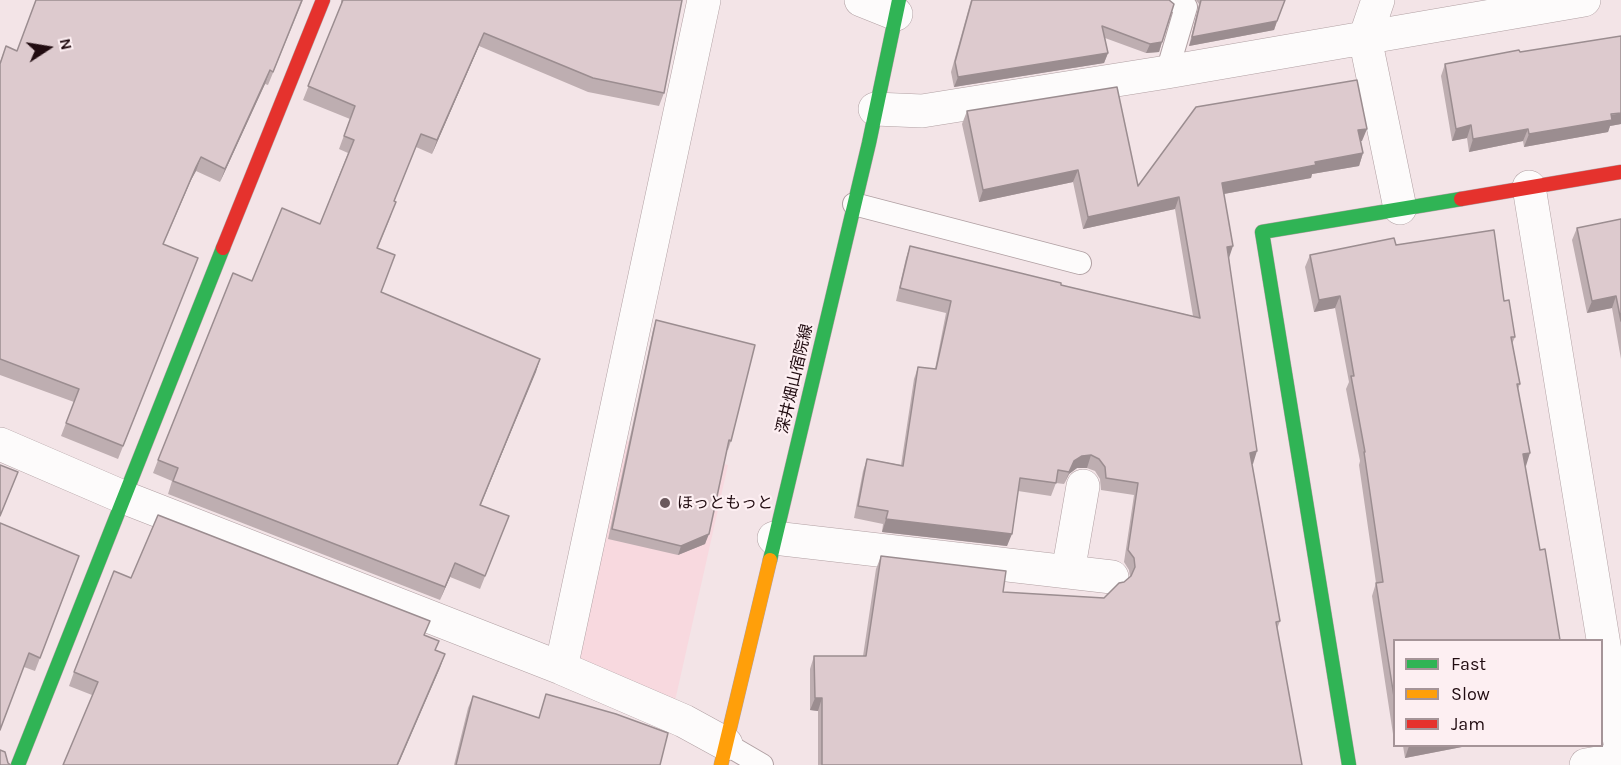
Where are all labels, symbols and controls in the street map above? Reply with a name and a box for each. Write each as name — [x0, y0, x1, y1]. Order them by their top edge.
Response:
north arrow — [18, 18, 78, 78]
text: N — [56, 37, 77, 52]
street label: 深井畑山宿院線 — [773, 322, 817, 436]
place label: ほっともっと — [677, 493, 773, 513]
marker: ほっともっと — [658, 496, 672, 510]
legend — [1393, 639, 1603, 747]
text: Fast — [1451, 653, 1486, 675]
text: Slow — [1451, 683, 1490, 705]
text: Jam — [1451, 713, 1485, 735]

